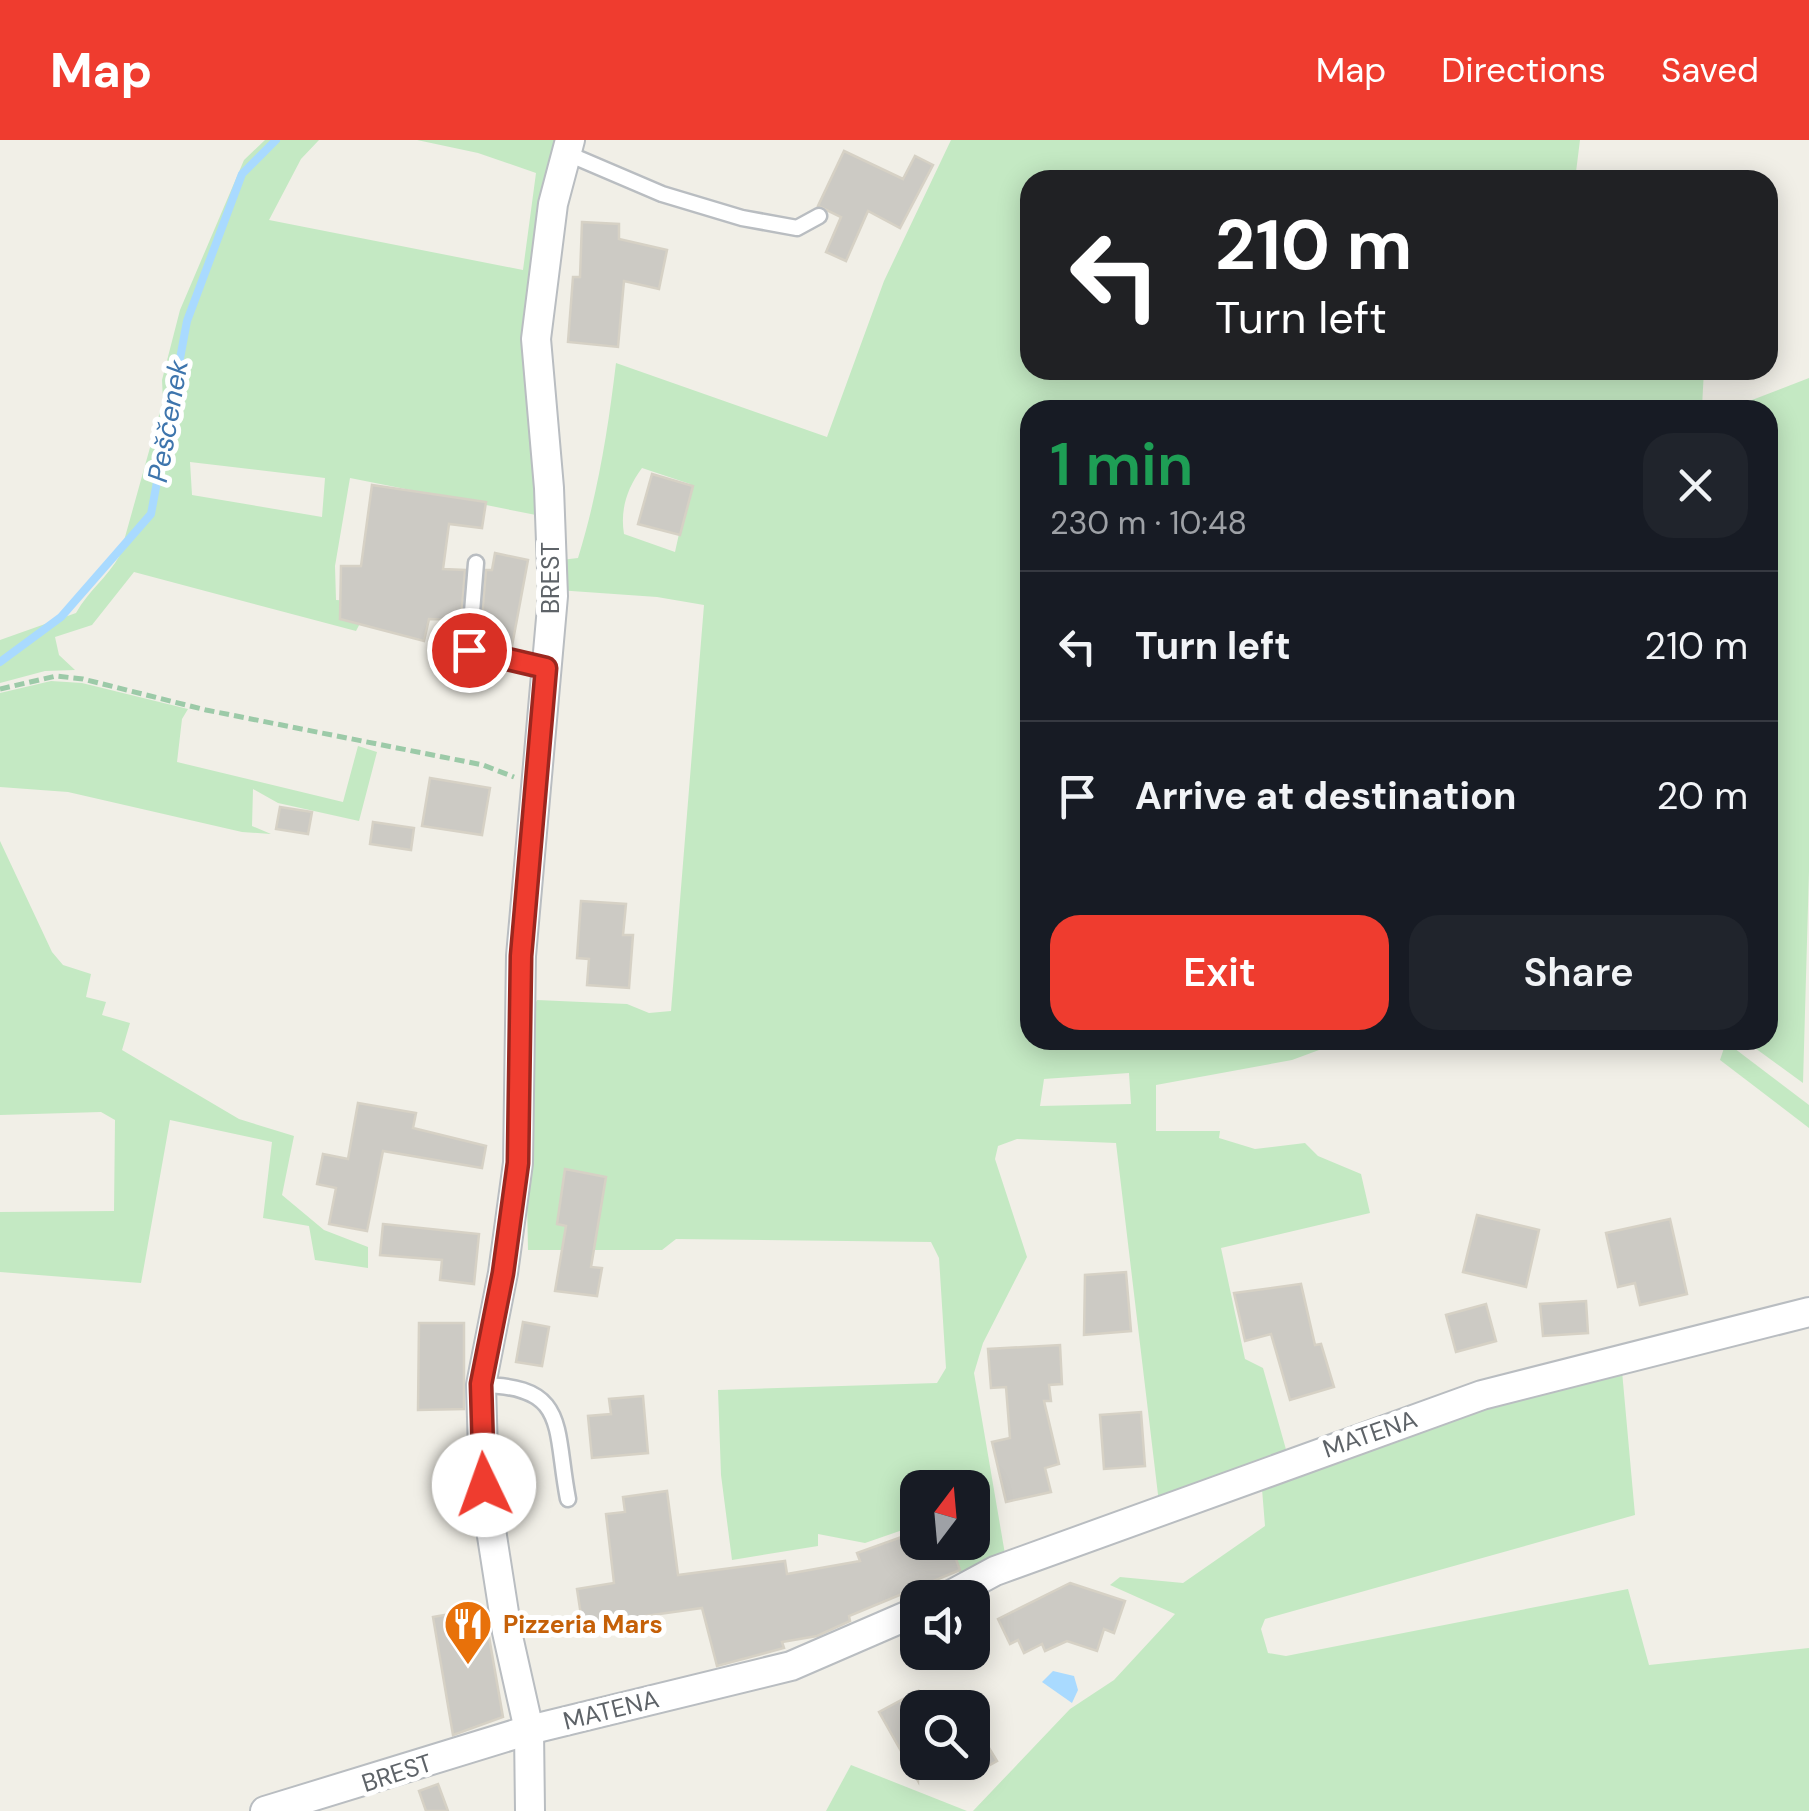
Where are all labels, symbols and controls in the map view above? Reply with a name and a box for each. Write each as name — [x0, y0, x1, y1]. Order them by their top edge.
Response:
text: Map — [50, 39, 152, 102]
text: Map — [1316, 47, 1386, 93]
text: Directions — [1441, 47, 1606, 93]
text: Saved — [1661, 47, 1759, 93]
text: 210 m — [1215, 200, 1412, 291]
icon: left — [1050, 210, 1180, 340]
text: Turn left — [1215, 288, 1387, 347]
water label: Peščenek — [139, 356, 197, 485]
text: 1 min — [1050, 425, 1193, 504]
button: close — [1643, 433, 1748, 538]
text: 230 m · 10:48 — [1050, 502, 1247, 544]
street label: BREST — [534, 542, 567, 614]
pin — [427, 608, 512, 693]
icon: left — [1050, 619, 1105, 674]
text: Turn left — [1135, 621, 1291, 671]
text: 210 m — [1644, 621, 1748, 671]
icon: arrive — [442, 623, 497, 678]
icon: arrive — [1050, 769, 1105, 824]
text: Arrive at destination — [1135, 771, 1517, 821]
text: 20 m — [1657, 771, 1748, 821]
button: Exit — [1050, 915, 1389, 1030]
button: Share — [1409, 915, 1748, 1030]
street label: MATENA — [1318, 1402, 1422, 1466]
position arrow — [432, 1433, 536, 1537]
north arrow — [900, 1470, 990, 1560]
map controls — [900, 1470, 990, 1780]
button: sound — [900, 1580, 990, 1670]
restaurant icon: Pizzeria Mars — [442, 1598, 494, 1666]
place label: Pizzeria Mars — [503, 1608, 663, 1641]
street label: MATENA — [560, 1682, 662, 1738]
button: search — [900, 1690, 990, 1780]
street label: BREST — [358, 1746, 436, 1800]

